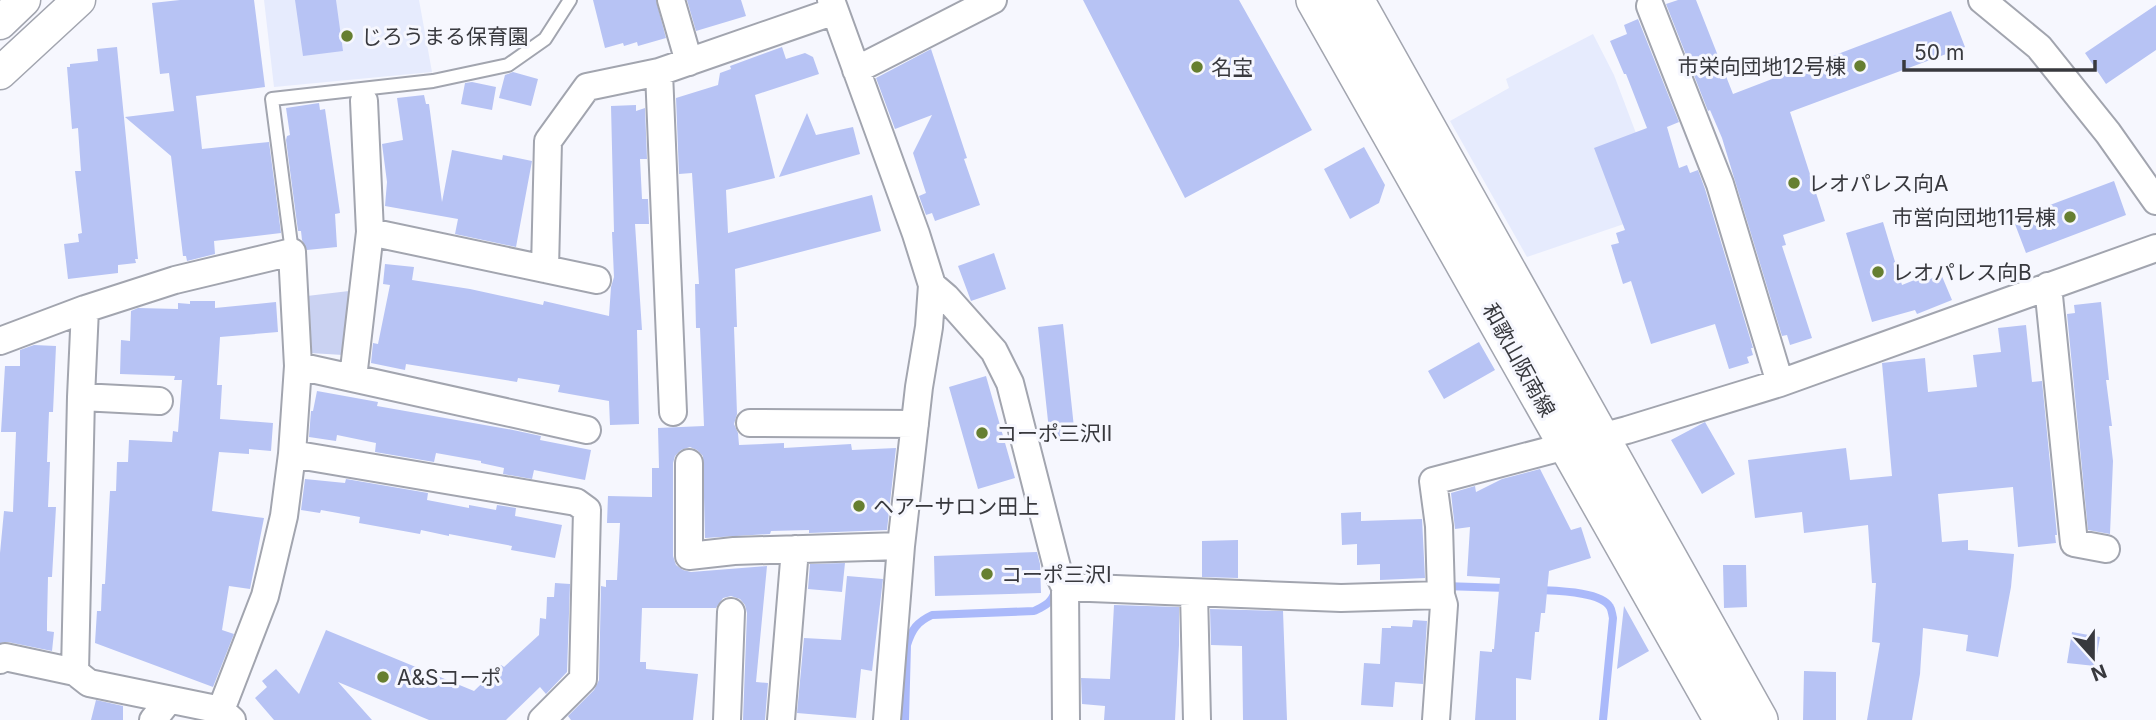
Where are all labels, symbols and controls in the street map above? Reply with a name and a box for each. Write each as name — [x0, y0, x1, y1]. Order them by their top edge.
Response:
place label: じろうまる保育園 — [361, 24, 529, 49]
marker: じろうまる保育園 — [339, 28, 355, 44]
scale bar — [1904, 28, 2095, 72]
text: 50 m — [1914, 40, 1964, 65]
place label: 市栄向団地12号棟 — [1678, 54, 1846, 79]
place label: 名宝 — [1211, 55, 1253, 80]
marker: 市栄向団地12号棟 — [1852, 58, 1868, 74]
marker: 名宝 — [1189, 59, 1205, 75]
place label: レオパレス向A — [1808, 171, 1949, 196]
marker: レオパレス向A — [1786, 175, 1802, 191]
place label: 市営向団地11号棟 — [1892, 205, 2056, 230]
marker: 市営向団地11号棟 — [2062, 209, 2078, 225]
place label: レオパレス向B — [1892, 260, 2032, 285]
marker: レオパレス向B — [1870, 264, 1886, 280]
street label: 和歌山阪南線 — [1478, 299, 1560, 421]
place label: コーポ三沢Ⅱ — [996, 421, 1112, 446]
marker: コーポ三沢Ⅱ — [974, 425, 990, 441]
place label: ヘアーサロン田上 — [873, 494, 1039, 519]
marker: ヘアーサロン田上 — [851, 498, 867, 514]
place label: コーポ三沢Ⅰ — [1001, 562, 1112, 587]
marker: コーポ三沢Ⅰ — [979, 566, 995, 582]
north arrow — [2058, 622, 2128, 692]
text: N — [2088, 659, 2110, 686]
place label: A&Sコーポ — [397, 665, 502, 690]
marker: A&Sコーポ — [375, 669, 391, 685]

